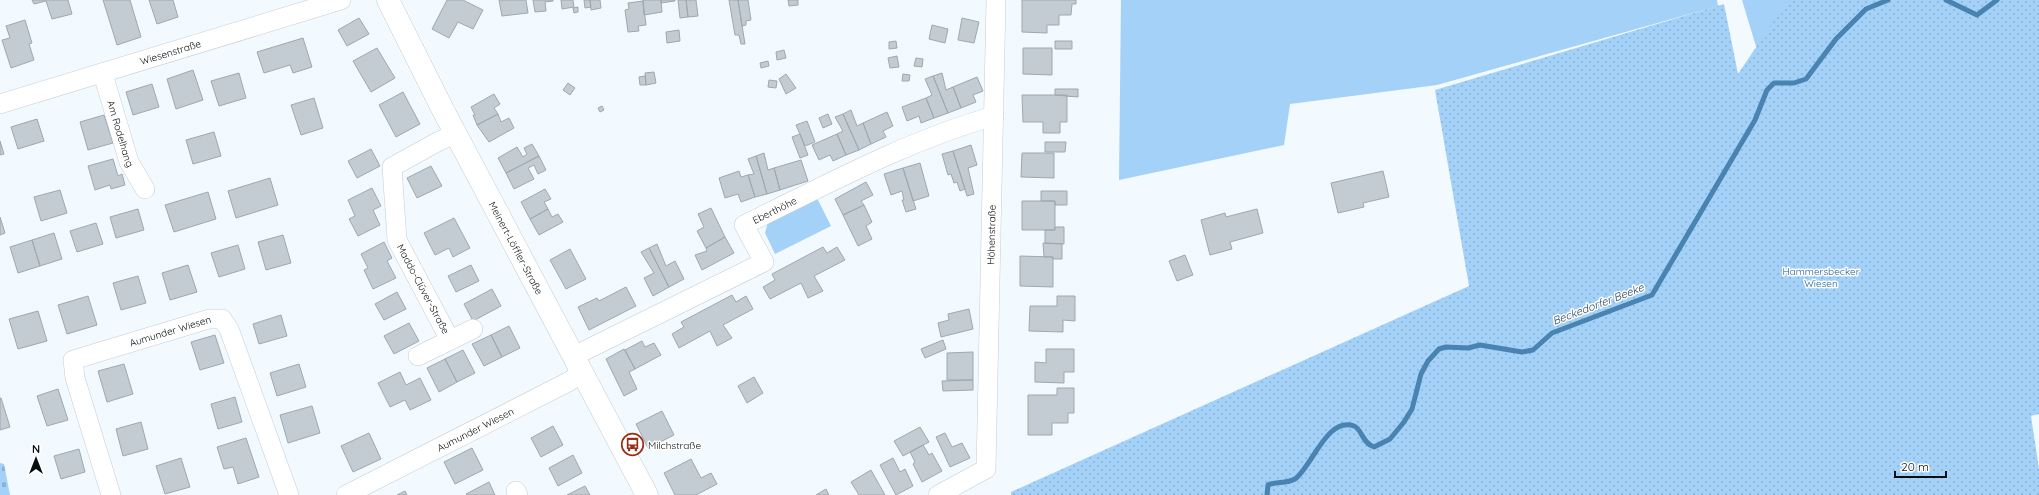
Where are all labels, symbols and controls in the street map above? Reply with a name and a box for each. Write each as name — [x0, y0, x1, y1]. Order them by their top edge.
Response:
street label: Wiesenstraße — [138, 37, 203, 68]
street label: Am Rodelhang — [105, 99, 137, 169]
street label: Eberthöhe — [750, 193, 799, 226]
street label: Meinert-Löffler-Straße — [486, 199, 546, 297]
street label: Höhenstraße — [984, 204, 998, 265]
street label: Maddo-Clüver-Straße — [394, 242, 452, 337]
park label: Hammersbecker Wiesen — [1782, 265, 1860, 290]
water label: Beckedorfer Beeke — [1550, 280, 1646, 328]
street label: Aumunder Wiesen — [128, 312, 213, 349]
street label: Aumunder Wiesen — [435, 404, 516, 454]
bus stop icon: Milchstraße — [619, 432, 645, 458]
north arrow — [16, 439, 56, 479]
place label: Milchstraße — [648, 439, 701, 452]
text: N — [32, 442, 40, 456]
scale bar — [1895, 453, 1946, 479]
text: 20 m — [1901, 459, 1929, 474]

